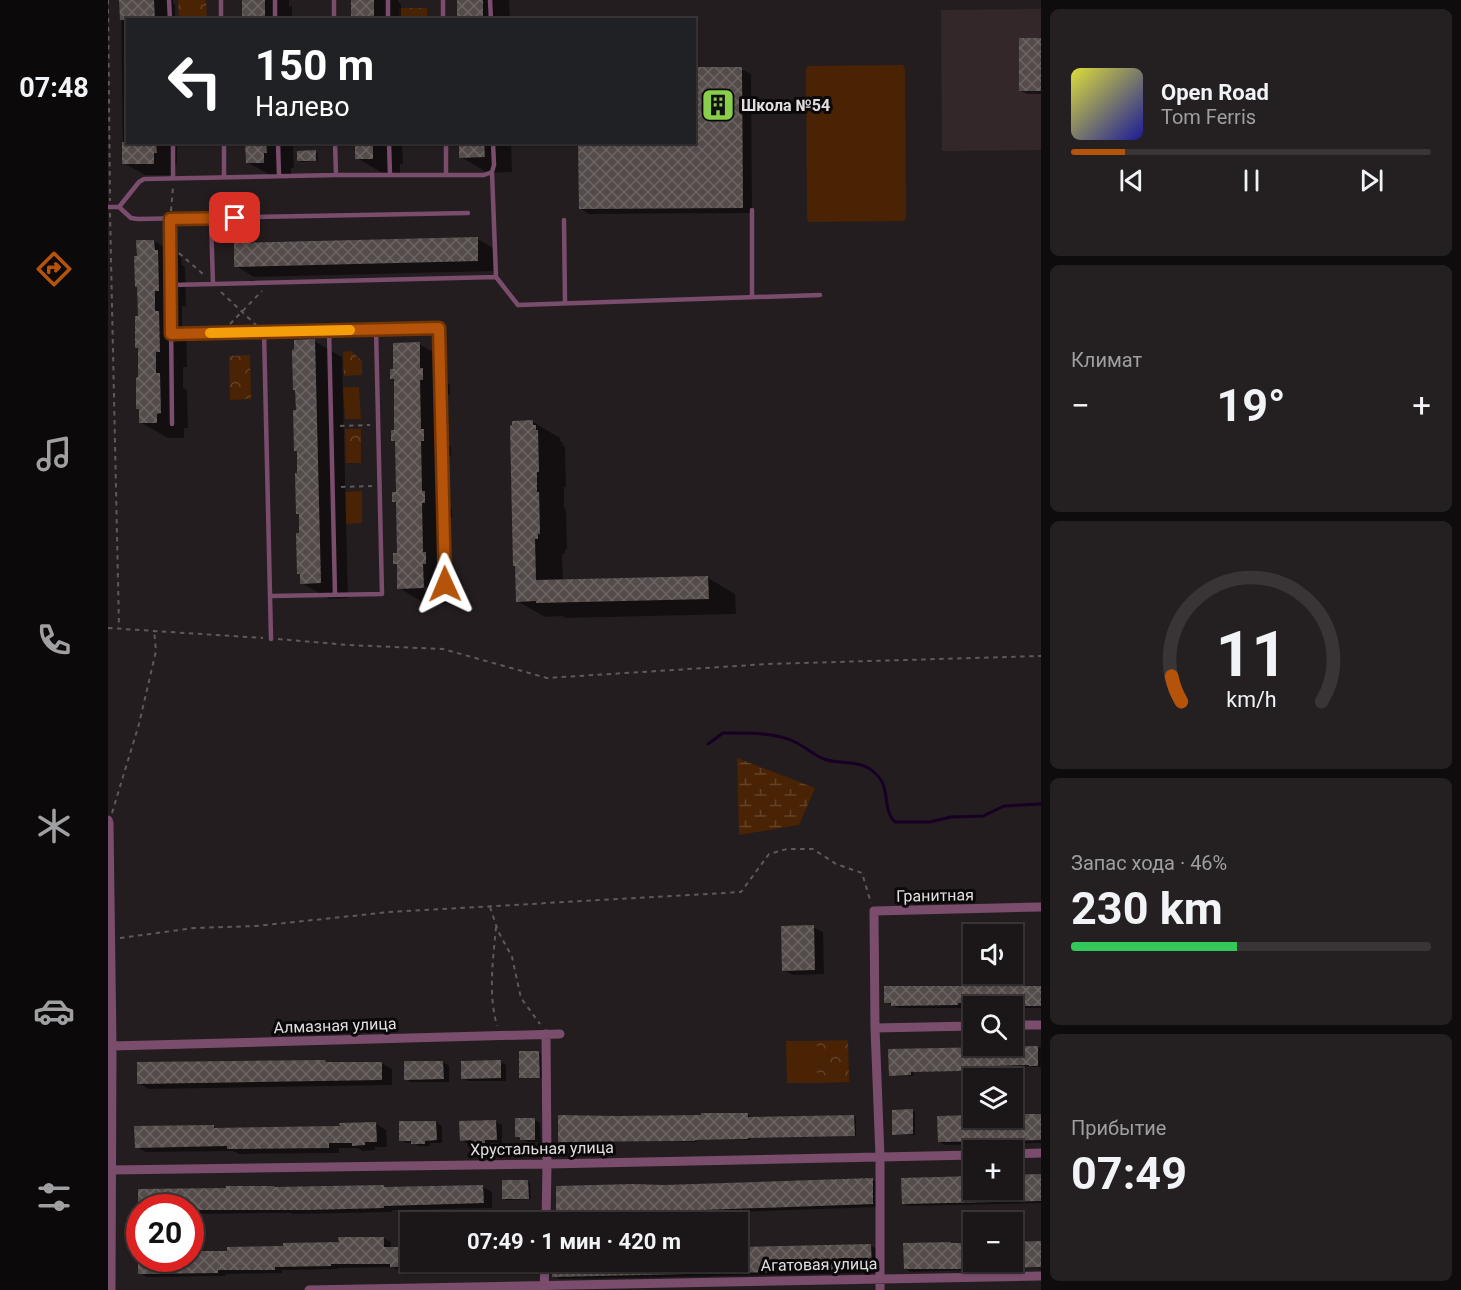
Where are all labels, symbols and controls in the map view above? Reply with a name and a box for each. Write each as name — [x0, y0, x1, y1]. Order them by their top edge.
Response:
text: 150 m — [255, 41, 374, 90]
icon: left — [156, 42, 234, 120]
text: 07:48 — [19, 72, 89, 104]
text: Open Road — [1161, 80, 1269, 105]
building icon: Школа №54 — [700, 87, 736, 123]
text: Налево — [255, 91, 350, 123]
place label: Школа №54 — [741, 96, 830, 115]
text: Tom Ferris — [1161, 105, 1256, 129]
icon: previous — [1115, 164, 1148, 197]
icon: pause — [1235, 164, 1268, 197]
icon: next — [1355, 164, 1388, 197]
pin — [209, 192, 260, 243]
icon: arrive — [218, 201, 251, 234]
icon: directions — [33, 248, 75, 290]
text: Климат — [1071, 348, 1142, 372]
text: 19° — [1216, 379, 1286, 432]
text: − — [1071, 386, 1090, 425]
text: + — [1412, 386, 1431, 425]
icon: music — [33, 433, 75, 475]
position arrow — [413, 552, 477, 616]
text: 11 — [1215, 618, 1287, 691]
icon: phone — [33, 619, 75, 661]
text: km/h — [1226, 687, 1276, 712]
icon: climate — [33, 805, 75, 847]
text: Запас хода · 46% — [1071, 851, 1227, 875]
text: 230 km — [1071, 882, 1223, 935]
street label: Гранитная — [896, 885, 974, 906]
map controls — [963, 924, 1023, 1272]
button: sound — [963, 924, 1023, 984]
icon: car — [33, 990, 75, 1032]
button: search — [963, 996, 1023, 1056]
street label: Алмазная улица — [273, 1014, 397, 1037]
button: layers — [963, 1068, 1023, 1128]
text: Прибытие — [1071, 1116, 1166, 1140]
street label: Хрустальная улица — [470, 1138, 614, 1159]
button: + — [963, 1140, 1023, 1200]
text: 07:49 — [1071, 1147, 1187, 1200]
icon: filters — [33, 1176, 75, 1218]
speed limit sign: 20 — [126, 1194, 204, 1272]
button: − — [963, 1212, 1023, 1272]
text: 07:49 · 1 мин · 420 m — [467, 1229, 681, 1254]
street label: Агатовая улица — [760, 1254, 878, 1275]

